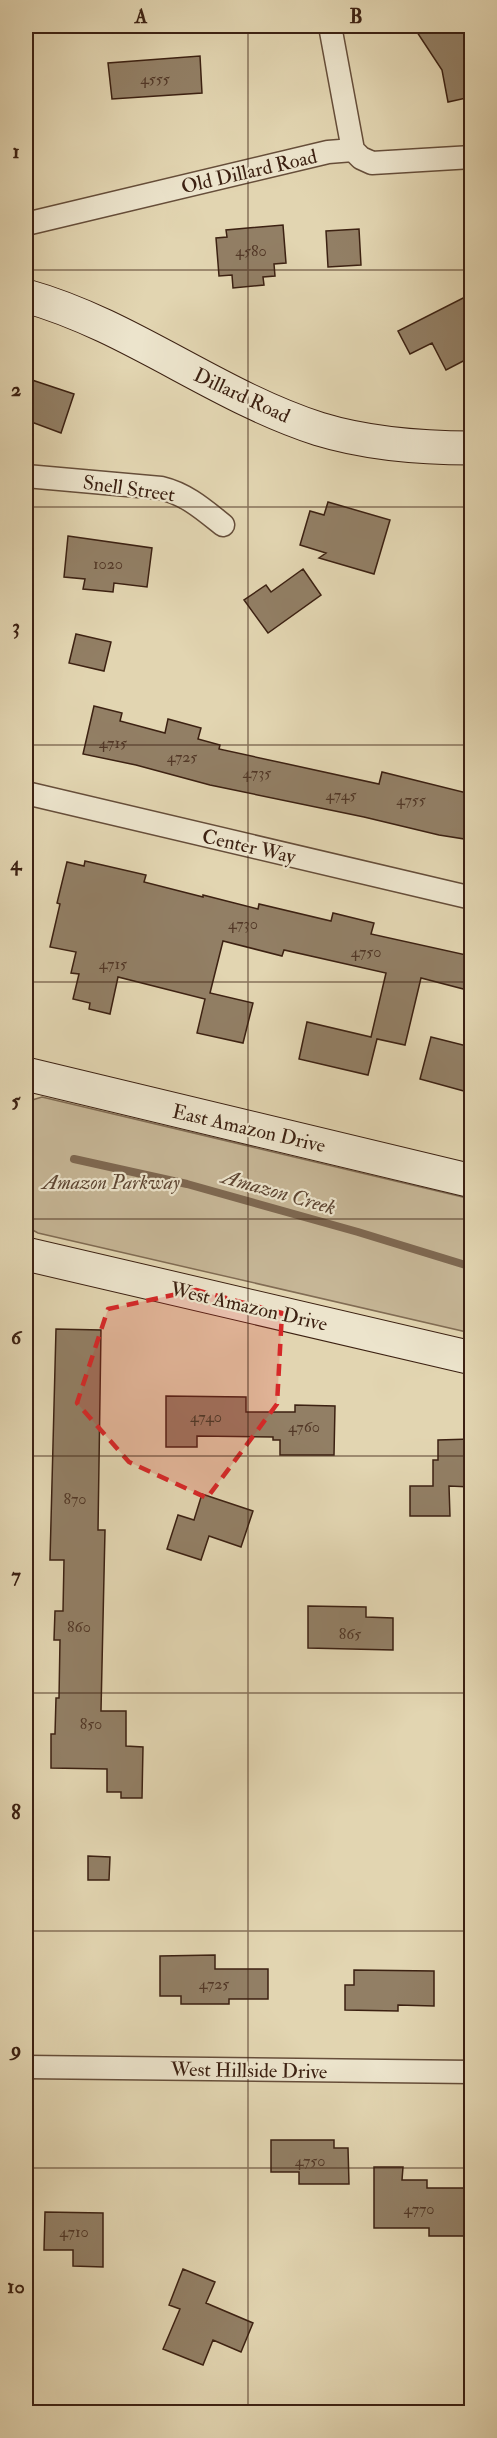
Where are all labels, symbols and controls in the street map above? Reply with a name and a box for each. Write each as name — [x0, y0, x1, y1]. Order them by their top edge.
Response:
text: A — [134, 4, 148, 29]
text: B — [349, 4, 363, 29]
house number: 4555 — [140, 69, 170, 89]
text: 1 — [12, 139, 20, 164]
street label: Old Dillard Road — [179, 144, 320, 199]
house number: 4580 — [235, 241, 267, 261]
street label: Dillard Road — [190, 362, 294, 429]
text: 2 — [11, 377, 21, 402]
street label: Snell Street — [81, 470, 177, 507]
house number: 1020 — [93, 554, 123, 574]
text: 3 — [12, 614, 20, 639]
house number: 4715 — [99, 733, 127, 753]
house number: 4725 — [167, 747, 197, 767]
house number: 4735 — [243, 763, 271, 783]
house number: 4745 — [326, 785, 356, 805]
house number: 4755 — [396, 790, 426, 810]
street label: Center Way — [200, 824, 299, 870]
text: 4 — [10, 851, 23, 876]
house number: 4730 — [228, 914, 258, 934]
house number: 4750 — [351, 942, 381, 962]
house number: 4715 — [99, 954, 127, 974]
text: 5 — [12, 1088, 22, 1113]
street label: East Amazon Drive — [170, 1099, 328, 1158]
water label: Amazon Creek — [217, 1163, 339, 1222]
park label: Amazon Parkway — [40, 1170, 180, 1195]
street label: West Amazon Drive — [167, 1276, 330, 1337]
text: 6 — [11, 1325, 23, 1350]
house number: 4740 — [190, 1407, 222, 1427]
house number: 4760 — [288, 1417, 320, 1437]
house number: 870 — [63, 1489, 87, 1509]
text: 7 — [11, 1563, 21, 1588]
house number: 860 — [67, 1617, 91, 1637]
house number: 865 — [339, 1624, 361, 1644]
house number: 850 — [80, 1714, 102, 1734]
text: 8 — [11, 1800, 21, 1825]
house number: 4725 — [199, 1974, 229, 1994]
text: 9 — [9, 2037, 21, 2062]
street label: West Hillside Drive — [169, 2057, 328, 2084]
house number: 4750 — [295, 2151, 325, 2171]
house number: 4770 — [403, 2199, 435, 2219]
house number: 4710 — [59, 2222, 89, 2242]
text: 10 — [7, 2274, 25, 2299]

